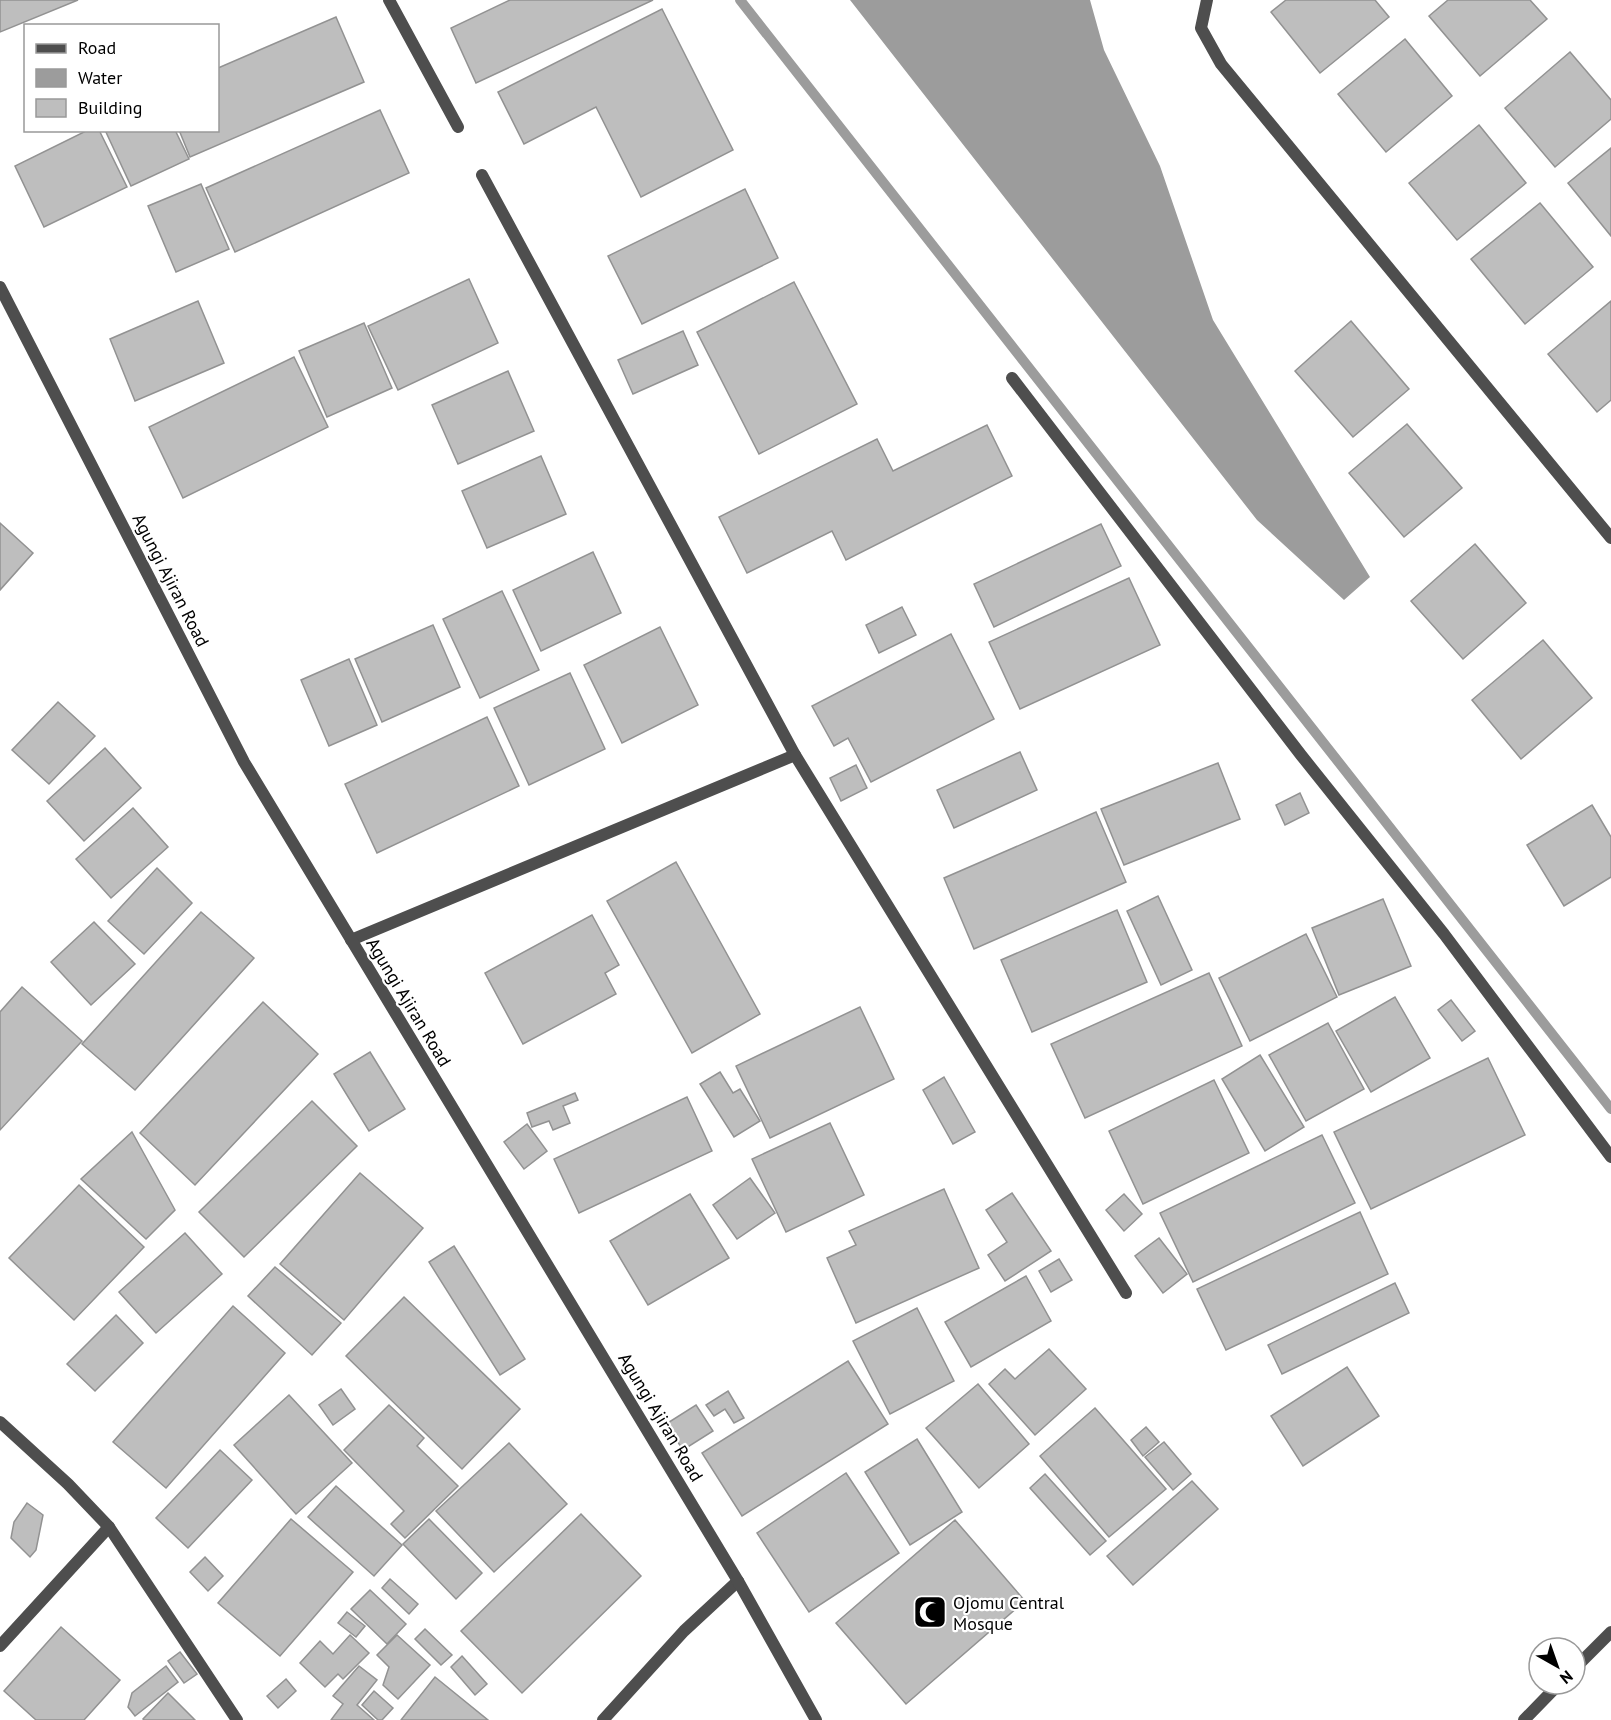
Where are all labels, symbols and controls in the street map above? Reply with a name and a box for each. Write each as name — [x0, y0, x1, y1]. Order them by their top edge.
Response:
legend — [24, 24, 219, 132]
text: Road — [78, 36, 116, 59]
text: Water — [78, 66, 122, 89]
text: Building — [78, 96, 142, 119]
street label: Agungi Ajiran Road — [128, 510, 214, 650]
street label: Agungi Ajiran Road — [361, 933, 457, 1071]
street label: Agungi Ajiran Road — [613, 1348, 709, 1486]
place label: Ojomu Central Mosque — [953, 1591, 1065, 1635]
mosque icon: Ojomu Central Mosque — [912, 1594, 948, 1630]
north arrow — [1527, 1636, 1587, 1696]
text: N — [1556, 1666, 1577, 1689]

